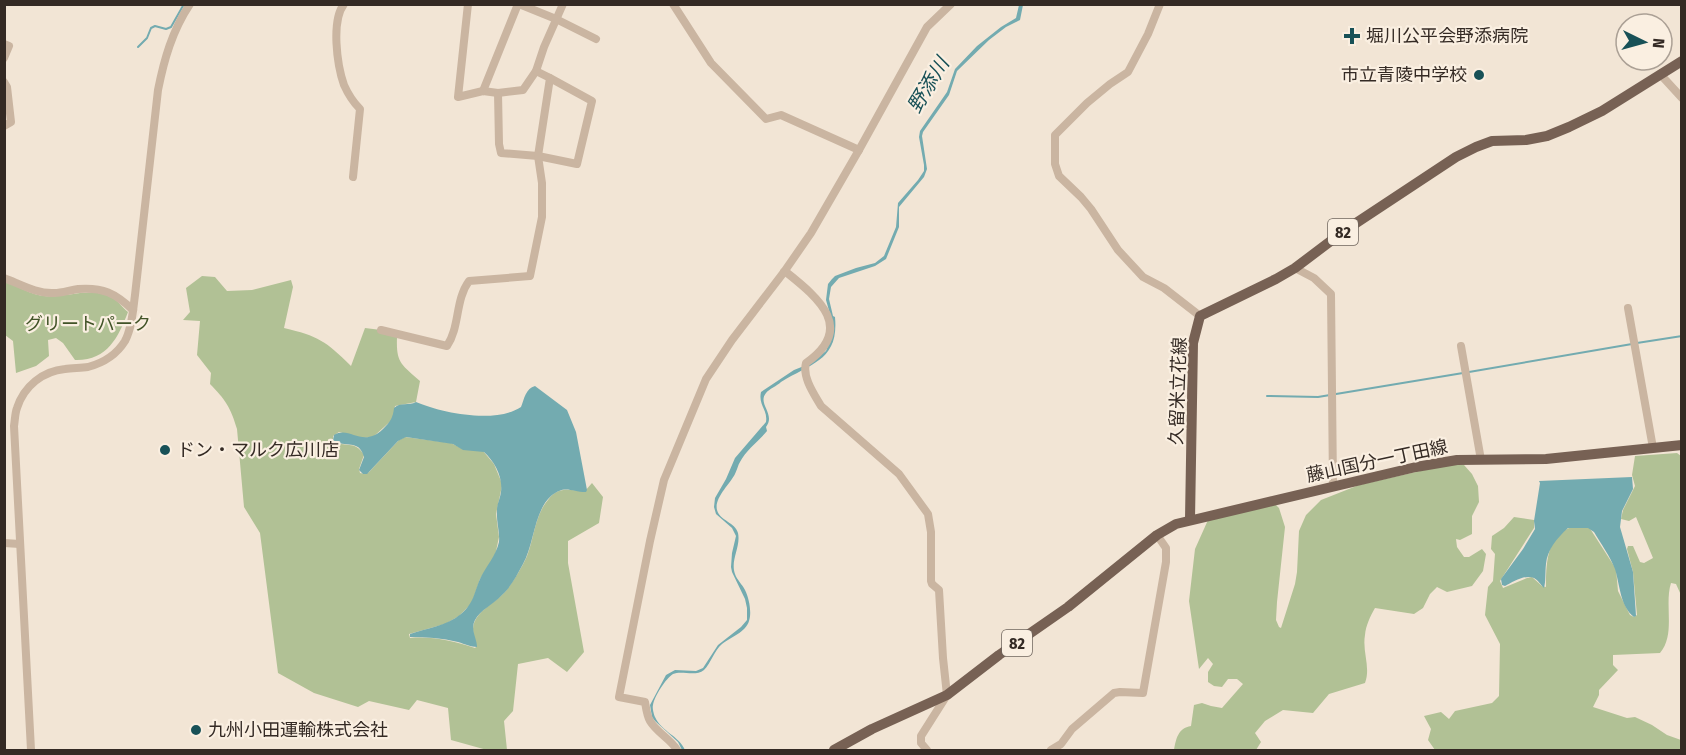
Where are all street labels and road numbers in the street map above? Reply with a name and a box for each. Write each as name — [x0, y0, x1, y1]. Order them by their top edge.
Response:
road number: 82 — [1328, 219, 1358, 245]
street label: 久留米立花線 — [1165, 337, 1191, 445]
street label: 藤山国分一丁田線 — [1304, 435, 1450, 487]
road number: 82 — [1002, 630, 1032, 656]

